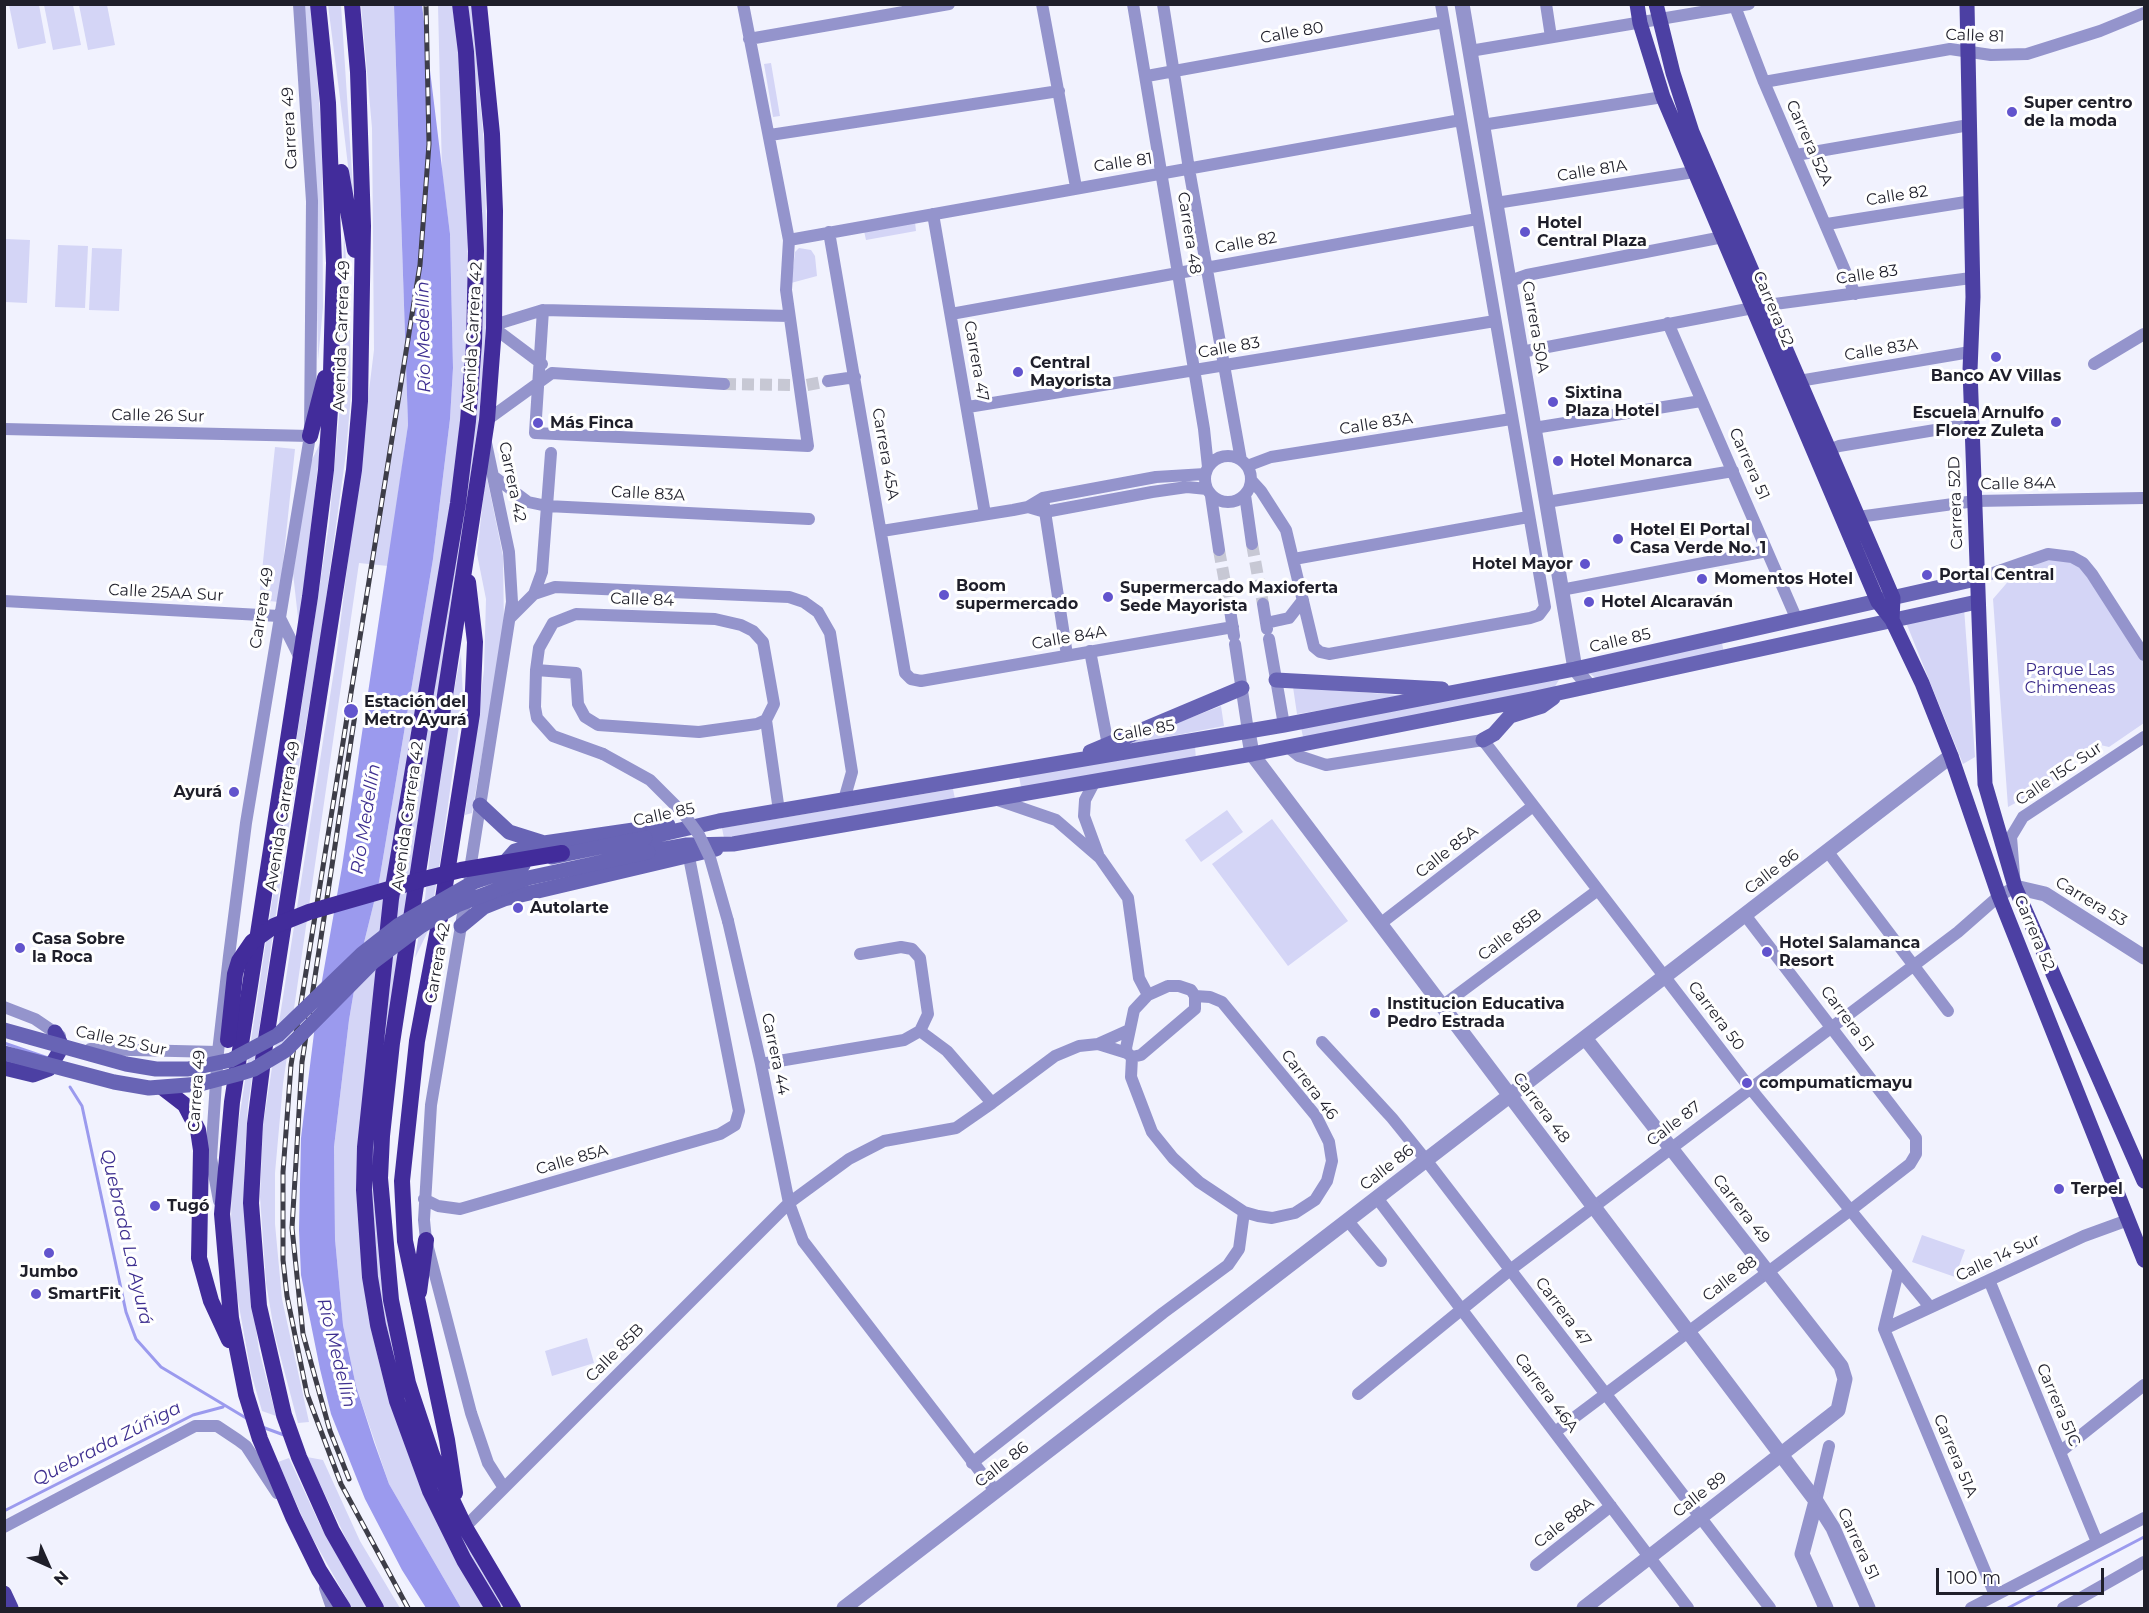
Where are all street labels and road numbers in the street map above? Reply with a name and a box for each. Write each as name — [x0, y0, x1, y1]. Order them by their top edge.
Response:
street label: Calle 80 — [1259, 18, 1325, 48]
street label: Calle 81 — [1945, 25, 2005, 47]
street label: Carrera 49 — [278, 86, 302, 170]
street label: Carrera 52A — [1782, 97, 1836, 189]
street label: Calle 81 — [1092, 149, 1154, 177]
street label: Calle 81A — [1556, 156, 1628, 186]
street label: Calle 82 — [1865, 182, 1929, 210]
street label: Carrera 48 — [1173, 190, 1205, 276]
street label: Calle 82 — [1214, 228, 1278, 258]
street label: Avenida Carrera 49 — [330, 260, 354, 412]
street label: Avenida Carrera 42 — [459, 261, 487, 413]
street label: Calle 83 — [1835, 261, 1899, 289]
street label: Carrera 52 — [1748, 268, 1798, 350]
street label: Carrera 50A — [1517, 279, 1553, 375]
street label: Carrera 47 — [959, 319, 993, 403]
street label: Calle 83 — [1197, 333, 1261, 363]
street label: Calle 83A — [1843, 335, 1919, 365]
street label: Calle 26 Sur — [111, 406, 205, 426]
street label: Carrera 45A — [867, 406, 903, 502]
street label: Calle 83A — [1338, 409, 1414, 439]
street label: Carrera 51 — [1725, 425, 1773, 503]
street label: Carrera 42 — [494, 440, 530, 524]
street label: Carrera 52D — [1945, 456, 1967, 550]
street label: Calle 84A — [1980, 474, 2056, 494]
street label: Calle 83A — [611, 482, 685, 506]
street label: Carrera 49 — [246, 566, 278, 650]
street label: Calle 25AA Sur — [108, 580, 224, 606]
street label: Calle 84 — [610, 589, 674, 611]
street label: Calle 84A — [1030, 622, 1108, 654]
street label: Calle 85 — [1587, 625, 1653, 657]
street label: Calle 85 — [1112, 716, 1176, 746]
street label: Calle 15C Sur — [2012, 738, 2106, 810]
street label: Avenida Carrera 49 — [262, 740, 304, 892]
street label: Avenida Carrera 42 — [388, 740, 428, 892]
street label: Calle 85 — [631, 799, 697, 831]
street label: Calle 85A — [1412, 822, 1482, 882]
street label: Calle 86 — [1741, 845, 1803, 899]
street label: Carrera 53 — [2052, 873, 2130, 931]
street label: Carrera 52 — [2009, 892, 2059, 974]
street label: Calle 85B — [1474, 905, 1546, 965]
street label: Carrera 42 — [421, 921, 455, 1005]
street label: Carrera 50 — [1684, 978, 1748, 1054]
street label: Carrera 51 — [1816, 982, 1878, 1056]
street label: Carrera 44 — [757, 1011, 793, 1097]
street label: Calle 25 Sur — [74, 1022, 168, 1060]
street label: Carrera 46 — [1276, 1046, 1342, 1124]
street label: Carrera 49 — [185, 1049, 209, 1133]
street label: Carrera 48 — [1508, 1069, 1574, 1147]
street label: Calle 87 — [1643, 1097, 1705, 1151]
street label: Calle 85A — [534, 1141, 610, 1179]
street label: Calle 86 — [1356, 1141, 1418, 1195]
street label: Carrera 49 — [1708, 1171, 1774, 1247]
street label: Calle 14 Sur — [1953, 1230, 2043, 1286]
street label: Calle 88 — [1699, 1252, 1761, 1306]
street label: Carrera 47 — [1531, 1274, 1595, 1350]
street label: Calle 85B — [582, 1320, 648, 1386]
street label: Carrera 46A — [1510, 1350, 1582, 1436]
street label: Carrera 51C — [2032, 1361, 2084, 1449]
street label: Carrera 51A — [1929, 1412, 1981, 1500]
street label: Calle 86 — [971, 1438, 1033, 1492]
street label: Calle 89 — [1669, 1468, 1731, 1522]
street label: Cale 88A — [1530, 1494, 1598, 1552]
street label: Carrera 51 — [1833, 1505, 1883, 1583]

